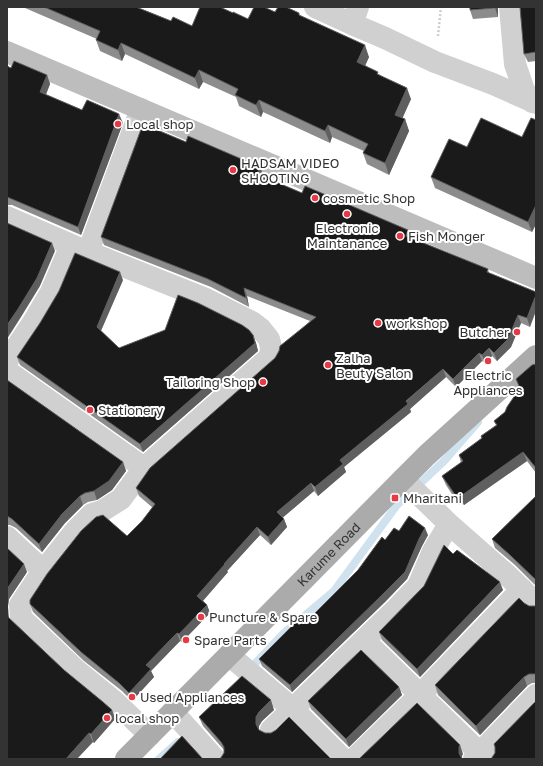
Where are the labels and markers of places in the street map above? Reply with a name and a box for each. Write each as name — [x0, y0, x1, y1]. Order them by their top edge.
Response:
place label: Local shop — [126, 116, 194, 132]
marker: Local shop — [113, 119, 123, 129]
place label: HADSAM VIDEO SHOOTING — [241, 155, 339, 186]
marker: HADSAM VIDEO SHOOTING — [228, 165, 238, 175]
place label: cosmetic Shop — [323, 190, 415, 206]
marker: cosmetic Shop — [310, 193, 320, 203]
marker: Electronic Maintanance — [342, 209, 352, 219]
place label: Electronic Maintanance — [307, 220, 387, 251]
place label: Fish Monger — [408, 228, 485, 244]
marker: Fish Monger — [395, 231, 405, 241]
place label: workshop — [386, 315, 447, 331]
marker: workshop — [373, 318, 383, 328]
place label: Butcher — [460, 324, 509, 340]
marker: Butcher — [512, 327, 522, 337]
place label: Zalha Beuty Salon — [336, 350, 412, 381]
marker: Electric Appliances — [483, 356, 493, 366]
marker: Zalha Beuty Salon — [323, 360, 333, 370]
place label: Electric Appliances — [453, 367, 523, 398]
place label: Tailoring Shop — [166, 374, 255, 390]
marker: Tailoring Shop — [258, 377, 268, 387]
place label: Stationery — [98, 402, 164, 418]
marker: Stationery — [85, 405, 95, 415]
place label: Mharitani — [403, 490, 462, 506]
marker: Mharitani — [390, 493, 400, 503]
place label: Puncture & Spare — [209, 609, 317, 625]
marker: Puncture & Spare — [196, 612, 206, 622]
place label: Spare Parts — [194, 632, 267, 648]
marker: Spare Parts — [181, 635, 191, 645]
place label: Used Appliances — [140, 689, 244, 705]
marker: Used Appliances — [127, 692, 137, 702]
place label: local shop — [115, 710, 179, 726]
marker: local shop — [102, 713, 112, 723]

